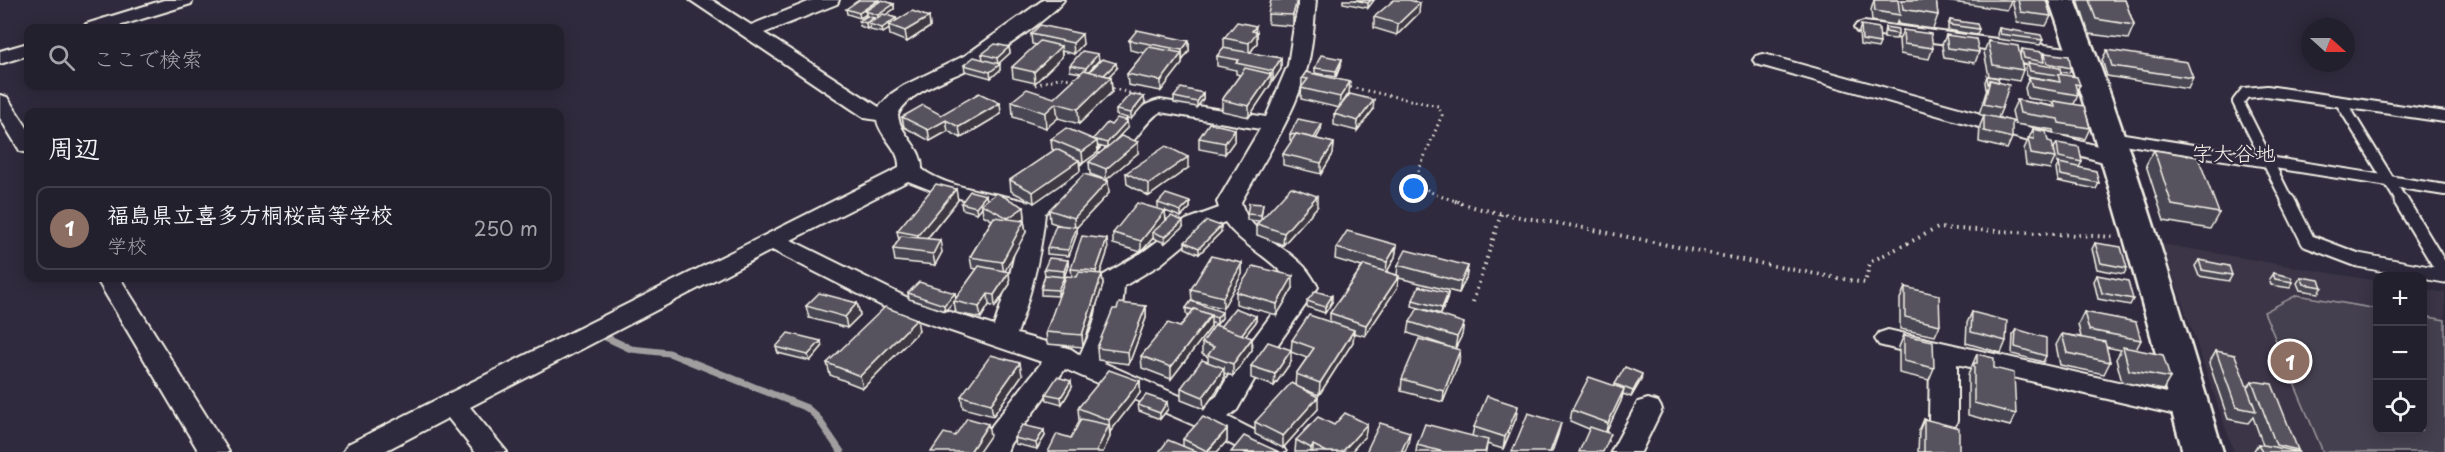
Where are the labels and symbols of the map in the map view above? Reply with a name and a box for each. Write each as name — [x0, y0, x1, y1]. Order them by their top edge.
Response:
north arrow — [2301, 18, 2355, 72]
district label: 字大谷地 — [2192, 136, 2276, 168]
your location — [1399, 174, 1428, 203]
pin: 1 — [2270, 338, 2310, 384]

